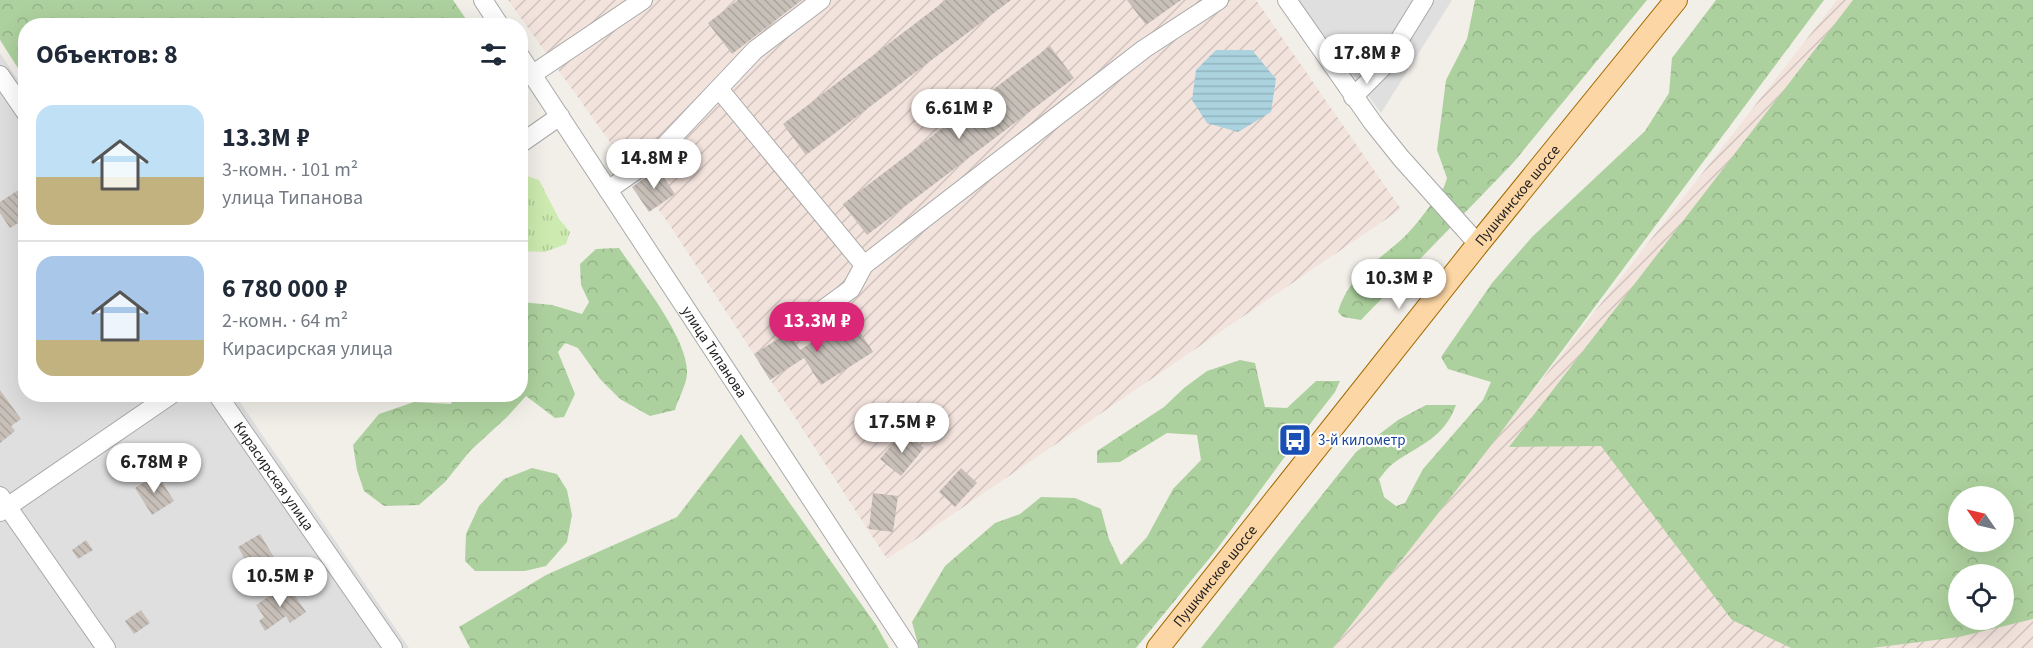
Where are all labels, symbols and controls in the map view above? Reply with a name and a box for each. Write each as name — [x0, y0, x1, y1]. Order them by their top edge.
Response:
pin: 17.8M ₽ — [1312, 34, 1422, 85]
text: Объектов: 8 — [36, 36, 178, 73]
icon: filters — [477, 38, 510, 71]
text: 17.8M ₽ — [1333, 39, 1401, 67]
pin: 6.61M ₽ — [904, 89, 1014, 140]
text: 6.61M ₽ — [925, 94, 993, 122]
text: 13.3M ₽ — [222, 119, 310, 156]
icon: home — [84, 129, 156, 201]
pin: 14.8M ₽ — [599, 139, 709, 190]
street label: Пушкинское шоссе — [1470, 141, 1565, 251]
text: 14.8M ₽ — [620, 144, 688, 172]
text: 3-комн. · 101 m² — [222, 156, 358, 184]
text: улица Типанова — [222, 184, 363, 212]
pin: 10.3M ₽ — [1344, 259, 1454, 310]
text: 10.3M ₽ — [1365, 264, 1433, 292]
text: 6 780 000 ₽ — [222, 270, 347, 307]
icon: home — [84, 280, 156, 352]
street label: улица Типанова — [676, 302, 752, 402]
pin: 13.3M ₽ — [762, 302, 872, 353]
text: 2-комн. · 64 m² — [222, 307, 348, 335]
text: 13.3M ₽ — [783, 307, 851, 335]
text: Кирасирская улица — [222, 335, 393, 363]
pin: 17.5M ₽ — [847, 403, 957, 454]
text: 17.5M ₽ — [868, 408, 936, 436]
street label: Кирасирская улица — [228, 418, 319, 535]
bus stop icon: 3-й километр — [1277, 422, 1313, 458]
place label: 3-й километр — [1318, 430, 1406, 451]
pin: 6.78M ₽ — [99, 443, 209, 494]
text: 6.78M ₽ — [120, 448, 188, 476]
north arrow — [1948, 486, 2014, 552]
map controls — [1948, 486, 2014, 630]
street label: Пушкинское шоссе — [1169, 521, 1263, 632]
pin: 10.5M ₽ — [225, 557, 335, 608]
text: 10.5M ₽ — [246, 562, 314, 590]
button: locate — [1948, 564, 2014, 630]

